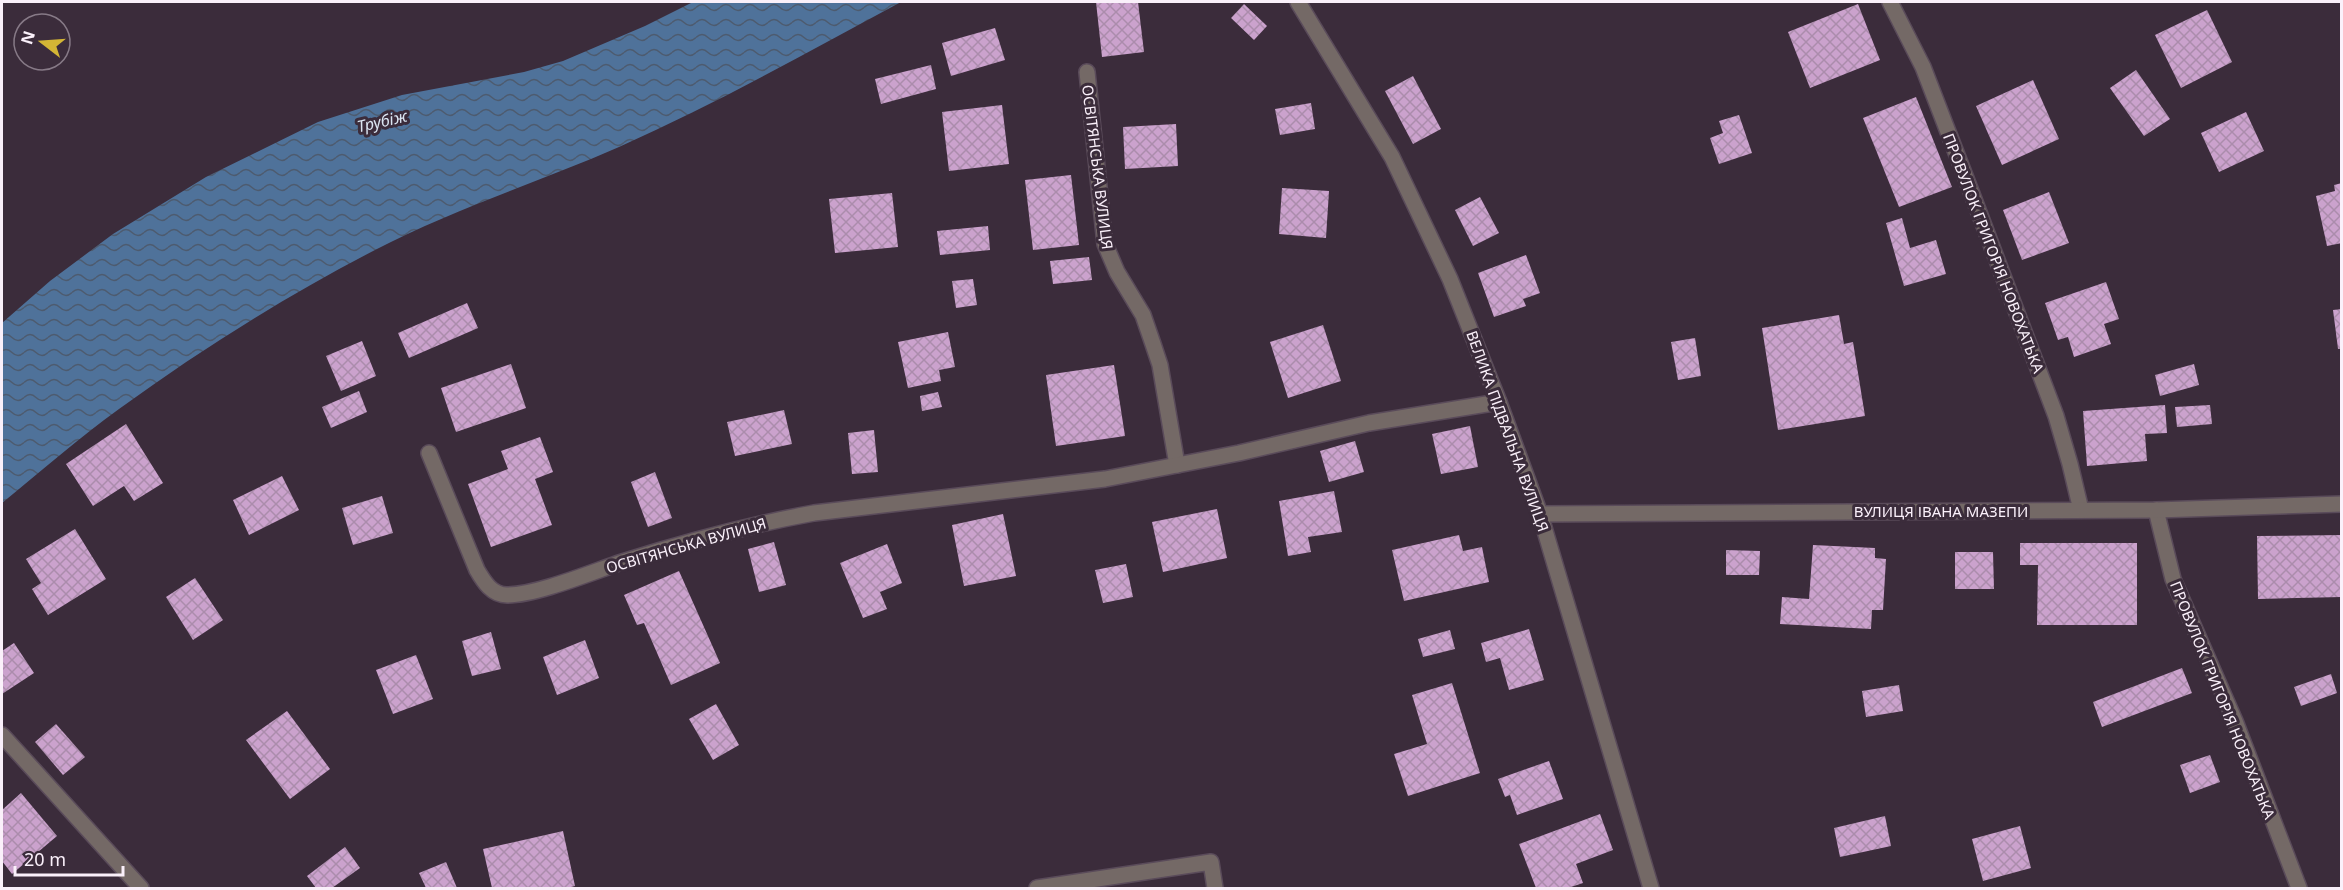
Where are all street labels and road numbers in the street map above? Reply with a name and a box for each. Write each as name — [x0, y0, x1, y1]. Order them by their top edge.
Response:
street label: ОСВІТЯНСЬКА ВУЛИЦЯ — [1078, 84, 1118, 250]
street label: ПРОВУЛОК ГРИГОРІЯ НОВОХАТЬКА — [1939, 130, 2049, 376]
street label: ВЕЛИКА ПІДВАЛЬНА ВУЛИЦЯ — [1462, 328, 1554, 534]
street label: ВУЛИЦЯ ІВАНА МАЗЕПИ — [1854, 501, 2028, 521]
street label: ОСВІТЯНСЬКА ВУЛИЦЯ — [604, 513, 768, 577]
street label: ПРОВУЛОК ГРИГОРІЯ НОВОХАТЬКА — [2166, 578, 2280, 822]

